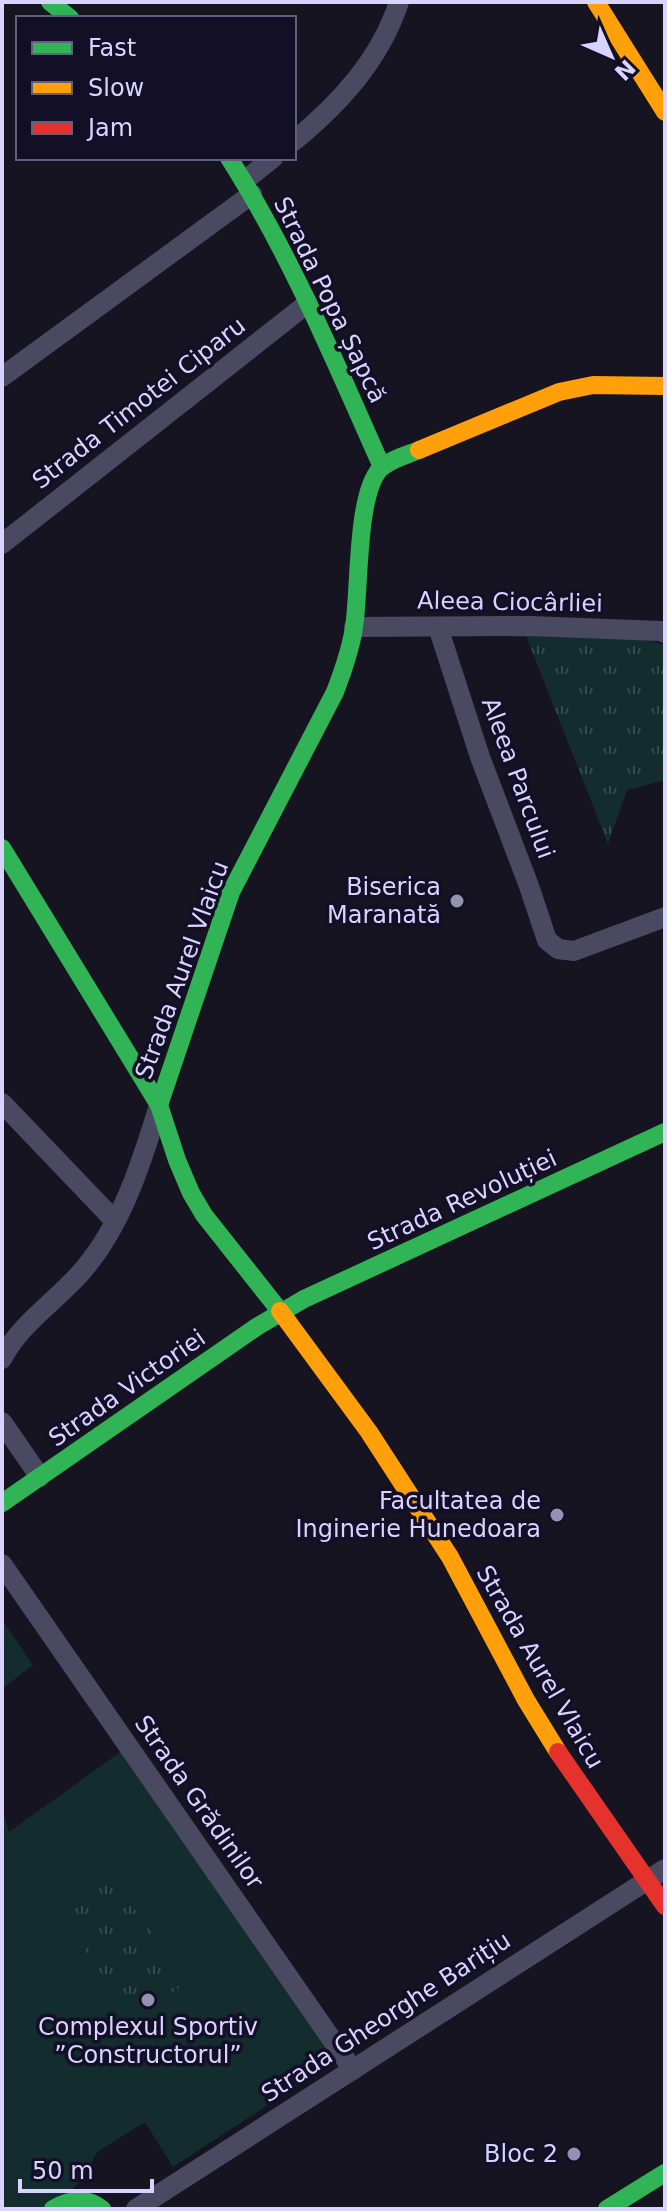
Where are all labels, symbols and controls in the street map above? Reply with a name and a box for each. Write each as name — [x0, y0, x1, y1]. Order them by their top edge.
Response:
legend — [16, 16, 296, 160]
north arrow — [571, 16, 651, 96]
text: Fast — [88, 34, 136, 62]
text: N — [609, 54, 640, 85]
text: Slow — [88, 74, 144, 102]
text: Jam — [86, 114, 133, 142]
street label: Strada Popa Șapcă — [268, 192, 392, 408]
street label: Strada Timotei Ciparu — [27, 311, 251, 495]
street label: Aleea Ciocârliei — [417, 586, 603, 618]
street label: Aleea Parcului — [476, 694, 560, 862]
street label: Strada Aurel Vlaicu — [130, 857, 234, 1083]
place label: Biserica Maranată — [327, 873, 441, 929]
marker: Biserica Maranată — [448, 892, 466, 910]
street label: Strada Revoluției — [363, 1144, 561, 1256]
street label: Strada Victoriei — [43, 1324, 211, 1452]
place label: Facultatea de Inginerie Hunedoara — [295, 1487, 541, 1543]
marker: Facultatea de Inginerie Hunedoara — [548, 1506, 566, 1524]
street label: Strada Aurel Vlaicu — [470, 1561, 610, 1773]
street label: Strada Grădinilor — [129, 1710, 269, 1894]
street label: Strada Gheorghe Barițiu — [256, 1926, 516, 2108]
marker: Complexul Sportiv ”Constructorul” — [139, 1991, 157, 2009]
place label: Complexul Sportiv ”Constructorul” — [38, 2013, 258, 2069]
place label: Bloc 2 — [484, 2140, 558, 2168]
scale bar — [20, 2143, 152, 2193]
marker: Bloc 2 — [565, 2145, 583, 2163]
text: 50 m — [32, 2157, 94, 2185]

